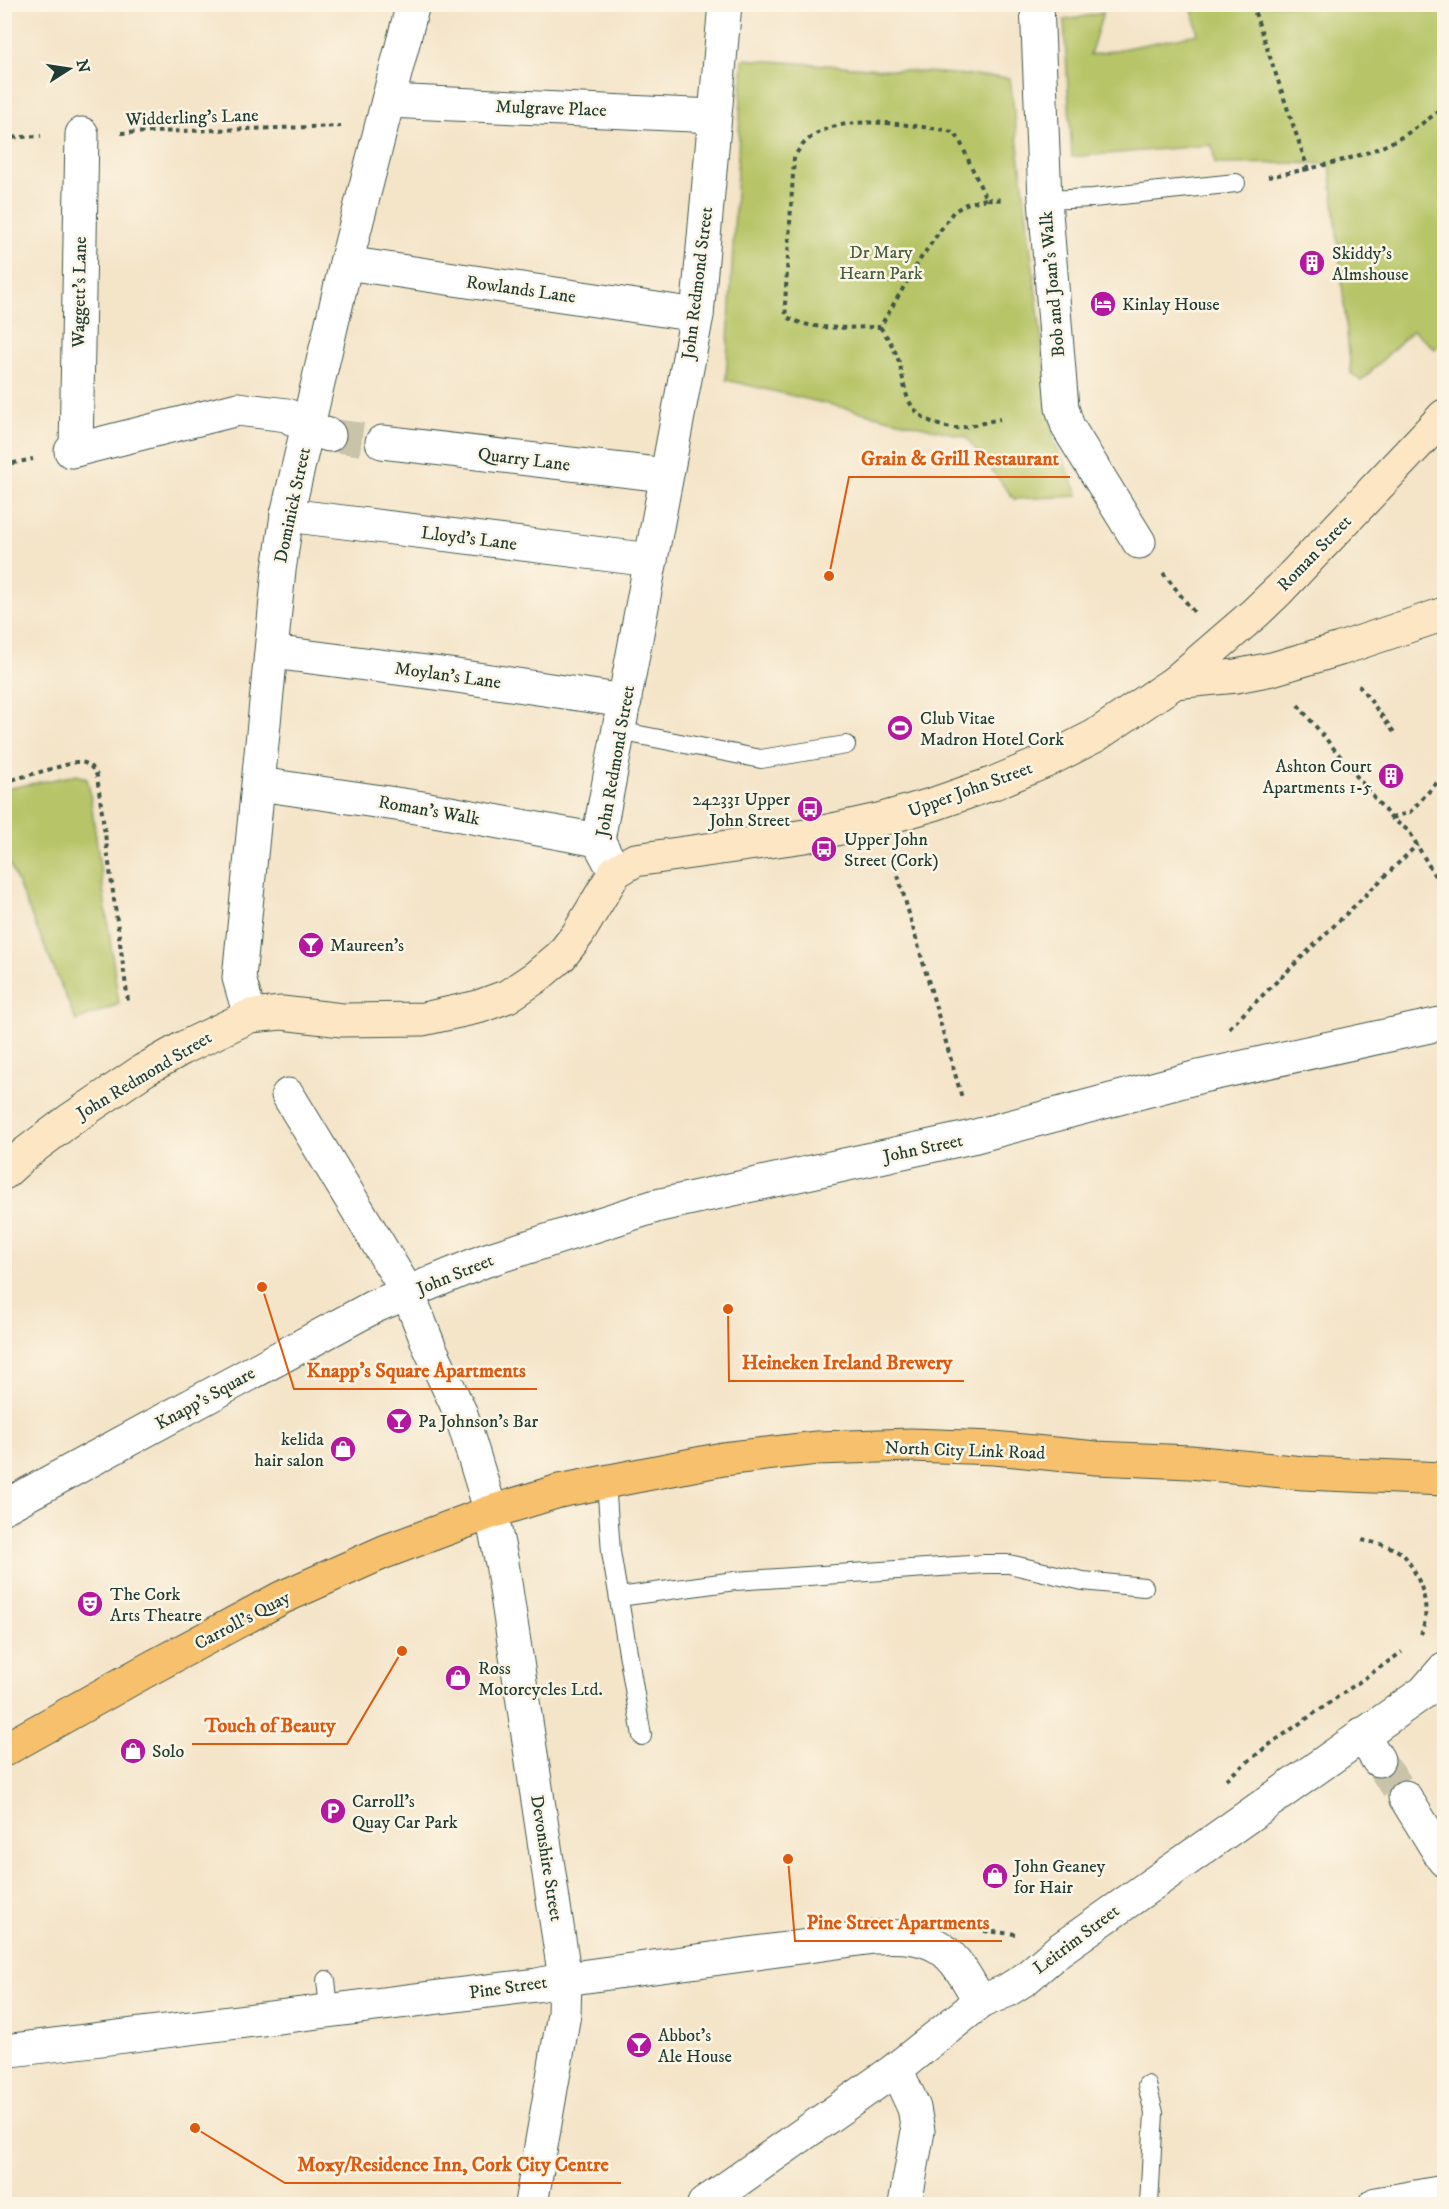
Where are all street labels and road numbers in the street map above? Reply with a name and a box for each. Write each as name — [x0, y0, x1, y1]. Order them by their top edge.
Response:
street label: Mulgrave Place — [495, 96, 607, 122]
street label: Widderling's Lane — [124, 105, 259, 131]
street label: John Redmond Street — [677, 205, 718, 363]
street label: Bob and Joan's Walk — [1036, 210, 1070, 358]
street label: Waggett's Lane — [68, 236, 92, 349]
street label: Rowlands Lane — [465, 271, 577, 309]
street label: Quarry Lane — [476, 443, 571, 477]
street label: Dominick Street — [270, 445, 316, 565]
street label: Roman Street — [1273, 511, 1357, 596]
street label: Lloyd's Lane — [420, 522, 518, 556]
street label: Moylan's Lane — [393, 658, 502, 694]
street label: John Redmond Street — [591, 683, 640, 841]
street label: Upper John Street — [905, 757, 1036, 823]
street label: Roman's Walk — [376, 791, 481, 831]
street label: John Redmond Street — [71, 1027, 216, 1126]
street label: John Street — [879, 1130, 965, 1169]
street label: John Street — [412, 1250, 497, 1301]
street label: Knapp's Square — [152, 1362, 259, 1435]
street label: North City Link Road — [884, 1437, 1046, 1465]
street label: Carroll's Quay — [191, 1586, 294, 1655]
street label: Devonshire Street — [525, 1793, 567, 1923]
street label: Leitrim Street — [1029, 1900, 1124, 1979]
street label: Pine Street — [468, 1972, 549, 2004]

